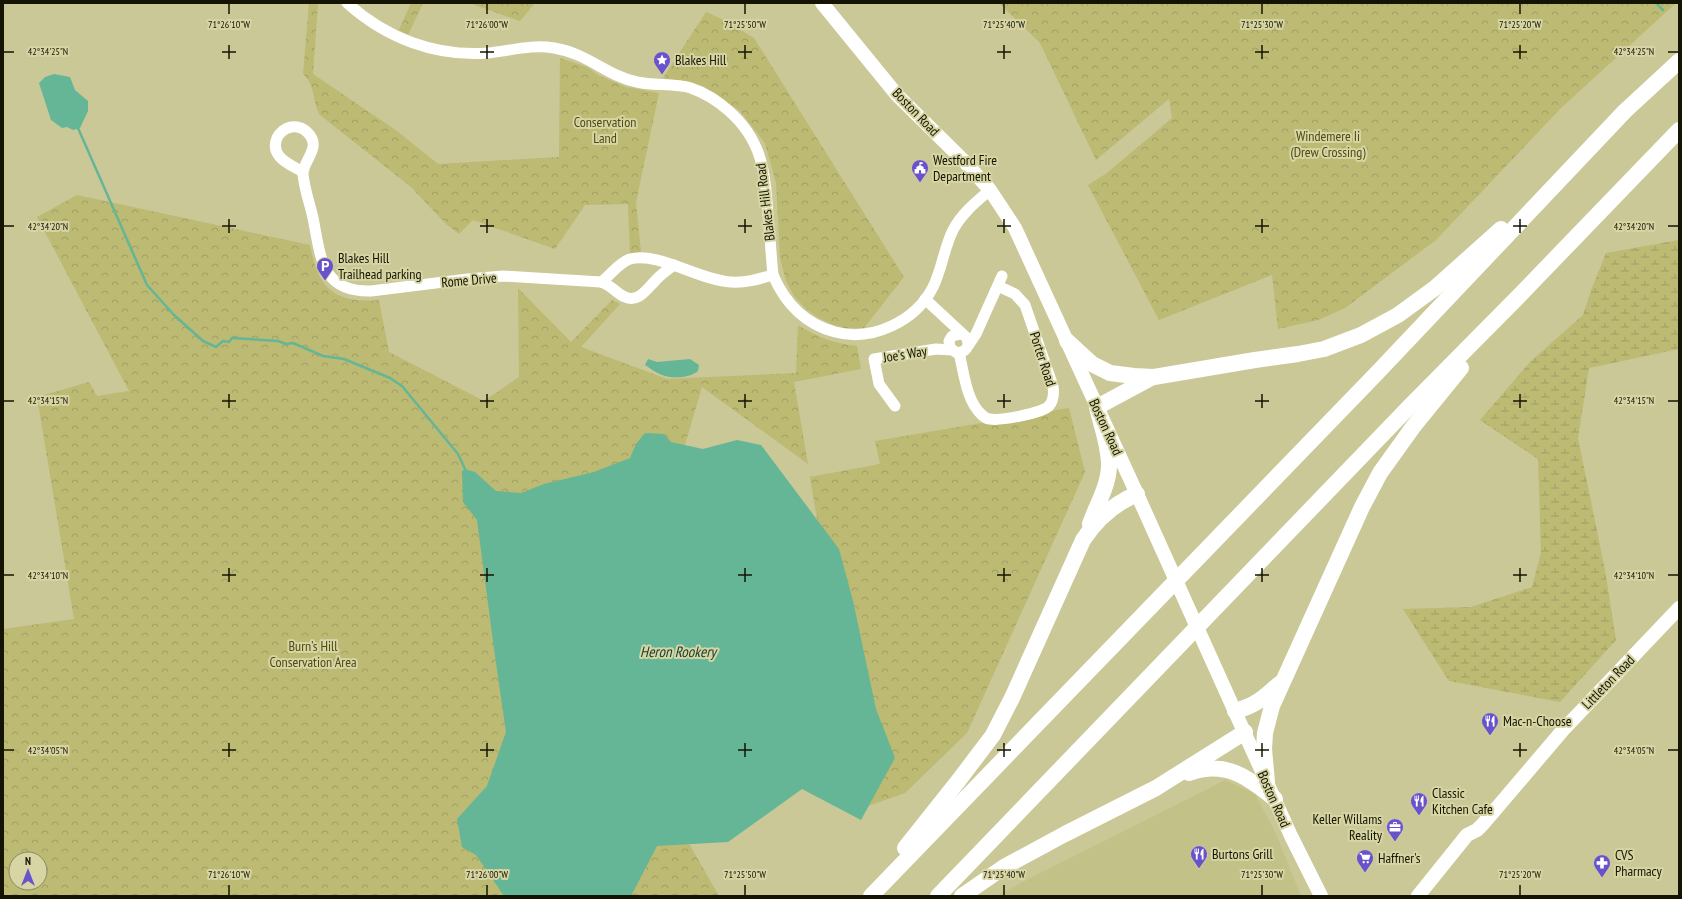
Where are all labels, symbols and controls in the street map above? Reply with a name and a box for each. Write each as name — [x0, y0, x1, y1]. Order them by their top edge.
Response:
text: 71°26'10"W — [208, 18, 250, 31]
text: 71°26'00"W — [466, 18, 508, 31]
text: 71°25'50"W — [724, 18, 766, 31]
text: 71°25'40"W — [983, 18, 1025, 31]
text: 71°25'30"W — [1241, 18, 1283, 31]
text: 71°25'20"W — [1499, 18, 1541, 31]
text: 42°34'25"N — [28, 45, 68, 58]
text: 42°34'25"N — [1614, 45, 1654, 58]
place icon: Blakes Hill — [652, 50, 672, 75]
place label: Blakes Hill — [675, 51, 727, 69]
street label: Boston Road — [889, 84, 943, 140]
park label: Conservation Land — [574, 113, 636, 147]
park label: Windemere Ii (Drew Crossing) — [1290, 127, 1366, 161]
place label: Westford Fire Department — [933, 151, 997, 185]
public building icon: Westford Fire Department — [910, 158, 930, 183]
street label: Blakes Hill Road — [751, 162, 779, 242]
text: 42°34'20"N — [28, 220, 68, 233]
text: 42°34'20"N — [1614, 220, 1654, 233]
place label: Blakes Hill Trailhead parking — [338, 249, 422, 283]
parking icon: Blakes Hill Trailhead parking — [315, 256, 335, 281]
street label: Rome Drive — [441, 269, 498, 291]
street label: Porter Road — [1026, 329, 1060, 389]
street label: Joe's Way — [881, 342, 929, 366]
text: 42°34'15"N — [28, 394, 68, 407]
text: 42°34'15"N — [1614, 394, 1654, 407]
street label: Boston Road — [1085, 396, 1127, 458]
text: 42°34'10"N — [28, 569, 68, 582]
text: 42°34'10"N — [1614, 569, 1654, 582]
park label: Burn’s Hill Conservation Area — [269, 637, 357, 671]
water label: Heron Rookery — [640, 642, 718, 661]
street label: Littleton Road — [1578, 651, 1638, 713]
restaurant icon: Mac-n-Choose — [1480, 711, 1500, 736]
place label: Mac-n-Choose — [1503, 712, 1572, 730]
text: 42°34'05"N — [28, 744, 68, 757]
text: 42°34'05"N — [1614, 744, 1654, 757]
street label: Boston Road — [1254, 768, 1294, 830]
place label: Classic Kitchen Cafe — [1432, 784, 1493, 818]
restaurant icon: Classic Kitchen Cafe — [1409, 791, 1429, 816]
place label: Keller Willams Reality — [1313, 810, 1383, 844]
office icon: Keller Willams Reality — [1385, 817, 1405, 842]
restaurant icon: Burtons Grill — [1189, 844, 1209, 869]
place label: Burtons Grill — [1212, 845, 1273, 863]
place label: CVS Pharmacy — [1615, 846, 1662, 880]
supermarket icon: Haffner's — [1355, 848, 1375, 873]
place label: Haffner's — [1378, 849, 1421, 867]
north arrow — [8, 851, 48, 891]
pharmacy icon: CVS Pharmacy — [1592, 853, 1612, 878]
text: N — [25, 854, 31, 868]
text: 71°26'10"W — [208, 868, 250, 881]
text: 71°26'00"W — [466, 868, 508, 881]
text: 71°25'50"W — [724, 868, 766, 881]
text: 71°25'40"W — [983, 868, 1025, 881]
text: 71°25'30"W — [1241, 868, 1283, 881]
text: 71°25'20"W — [1499, 868, 1541, 881]

